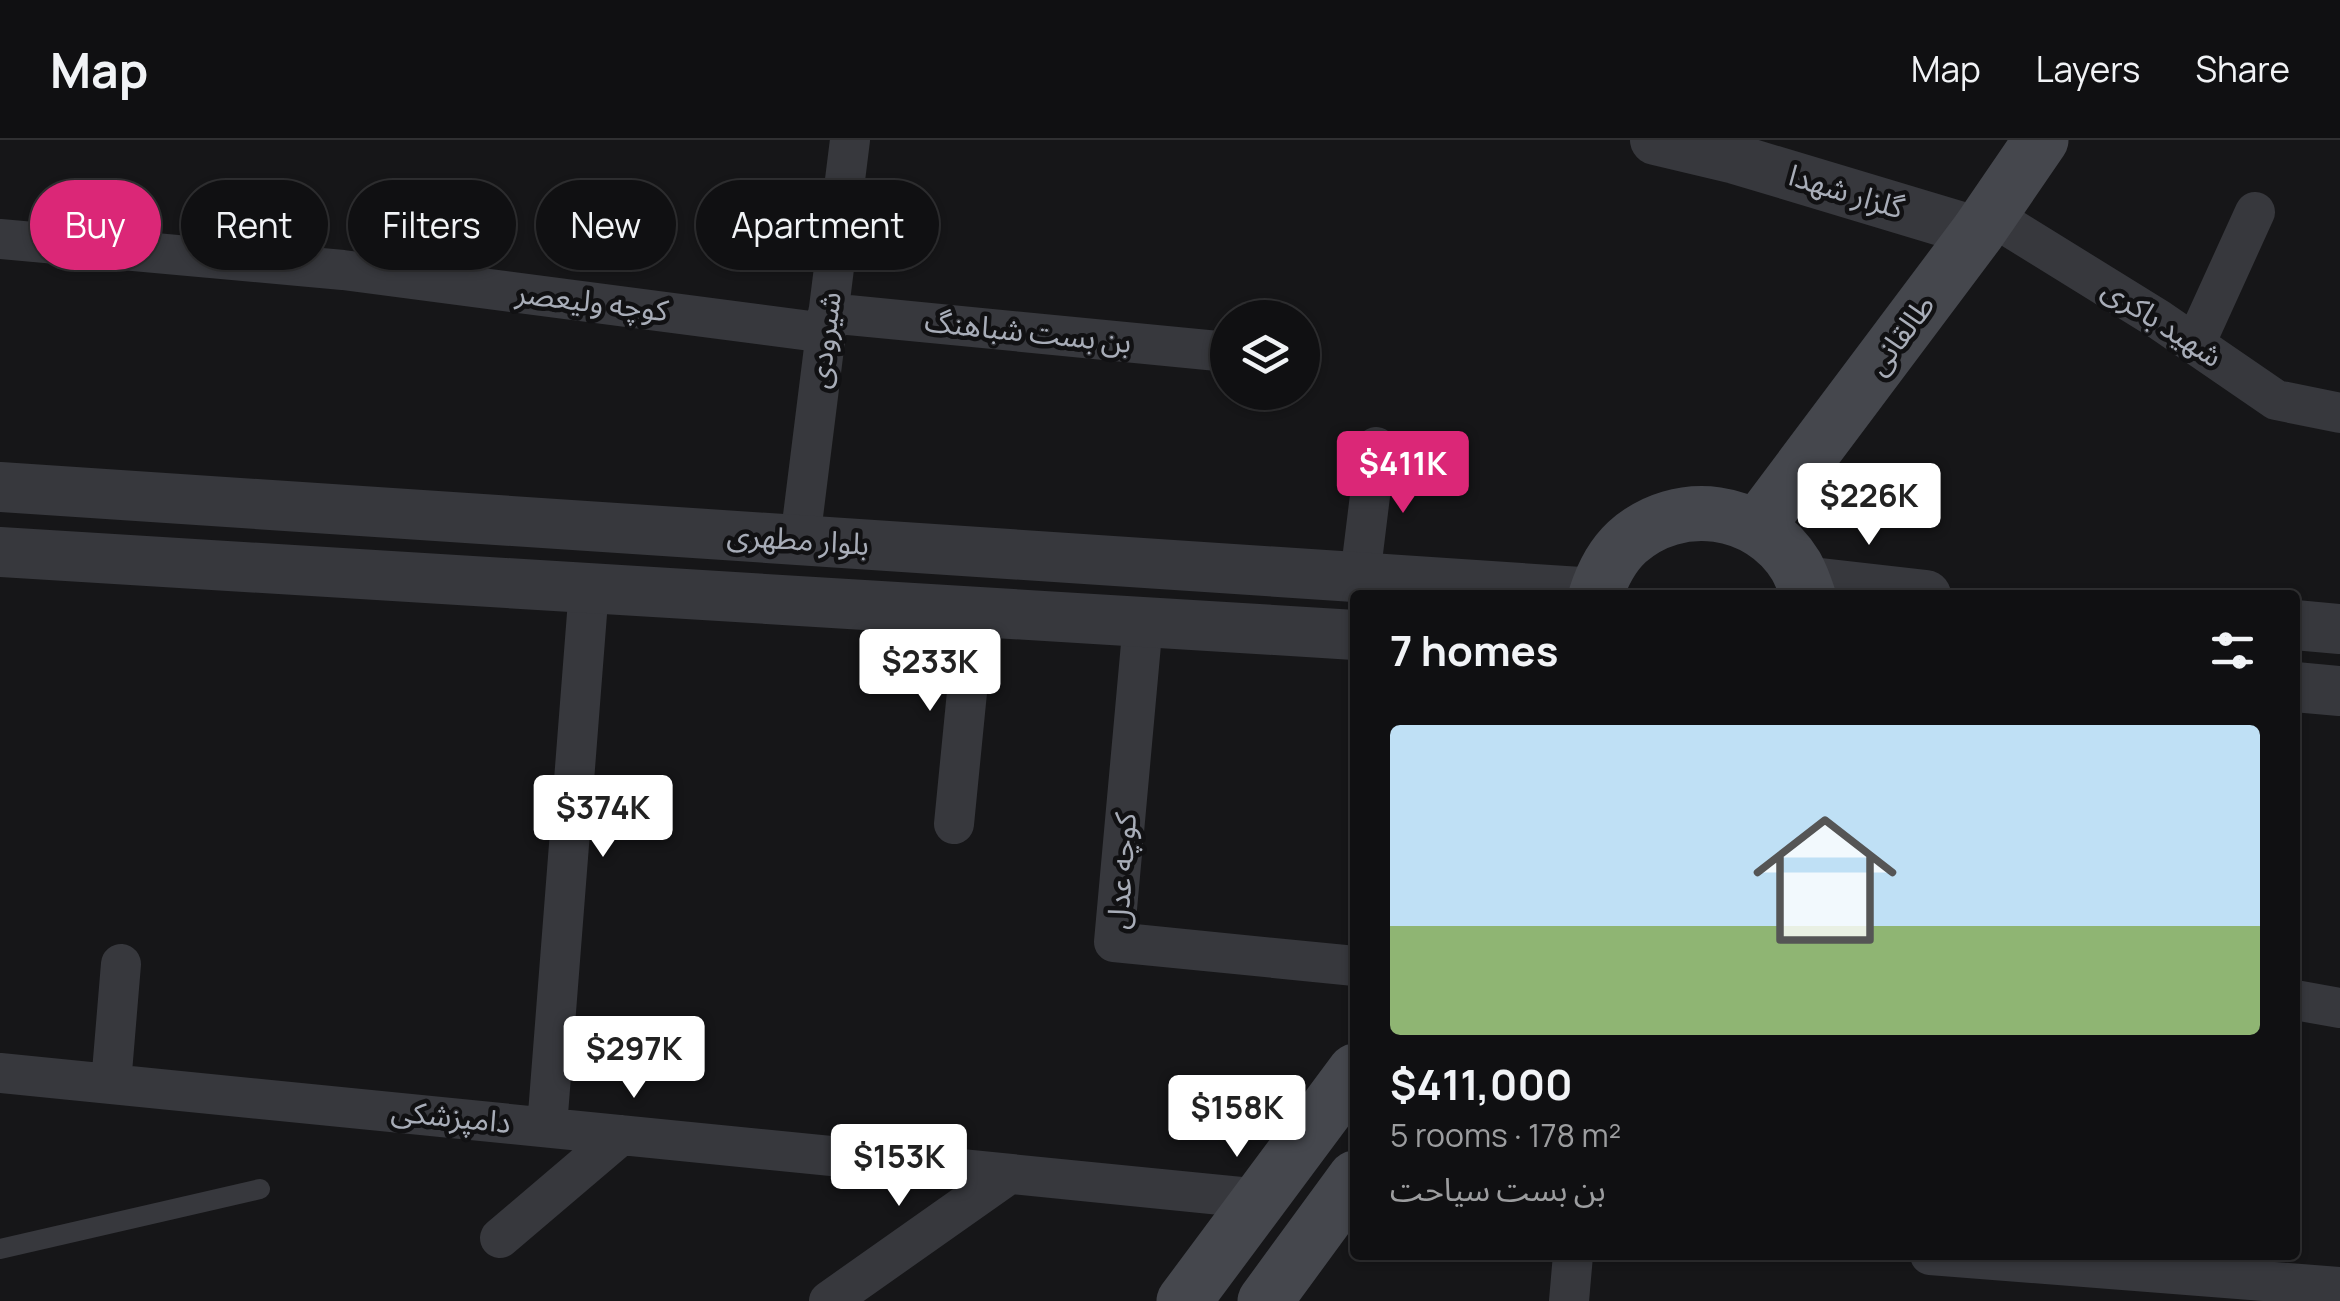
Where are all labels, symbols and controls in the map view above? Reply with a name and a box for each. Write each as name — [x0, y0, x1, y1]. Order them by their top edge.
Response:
text: Map — [50, 37, 148, 102]
text: Map — [1911, 45, 1981, 93]
text: Layers — [2036, 45, 2140, 93]
text: Share — [2195, 45, 2290, 93]
street label: گلزار شهدا — [1784, 154, 1910, 228]
chip: Buy — [30, 180, 161, 270]
chip: Rent — [181, 180, 328, 270]
chip: Filters — [348, 180, 516, 270]
chip: New — [536, 180, 676, 270]
chip: Apartment — [696, 180, 939, 270]
street label: شهید باکری — [2095, 268, 2231, 376]
street label: کوچه ولیعصر — [513, 271, 671, 330]
street label: طالقانی — [1856, 286, 1943, 383]
street label: شیرودی — [797, 289, 850, 391]
street label: بن بست شباهنگ — [923, 299, 1134, 362]
map controls — [1210, 300, 1320, 410]
button: layers — [1210, 300, 1320, 410]
pin: $411K — [1333, 431, 1473, 516]
text: $411K — [1359, 441, 1447, 485]
pin: $226K — [1799, 463, 1939, 548]
text: $226K — [1820, 473, 1918, 517]
street label: بلوار مطهری — [726, 513, 871, 564]
text: 7 homes — [1390, 621, 1558, 679]
icon: filters — [2205, 623, 2260, 678]
pin: $233K — [860, 629, 1000, 714]
text: $233K — [881, 639, 979, 683]
pin: $374K — [533, 775, 673, 860]
text: $374K — [556, 785, 650, 829]
icon: home — [1735, 790, 1915, 970]
street label: کوچه عدل — [1096, 811, 1145, 931]
pin: $297K — [564, 1016, 704, 1101]
text: $297K — [586, 1026, 682, 1070]
text: $411,000 — [1390, 1055, 1573, 1113]
pin: $158K — [1167, 1075, 1307, 1160]
text: $158K — [1190, 1085, 1284, 1129]
street label: دامپزشکی — [389, 1089, 513, 1142]
text: 5 rooms · 178 m² — [1390, 1113, 1621, 1157]
pin: $153K — [829, 1124, 969, 1209]
text: $153K — [853, 1134, 945, 1178]
text: بن بست سیاحت — [1390, 1167, 1606, 1211]

